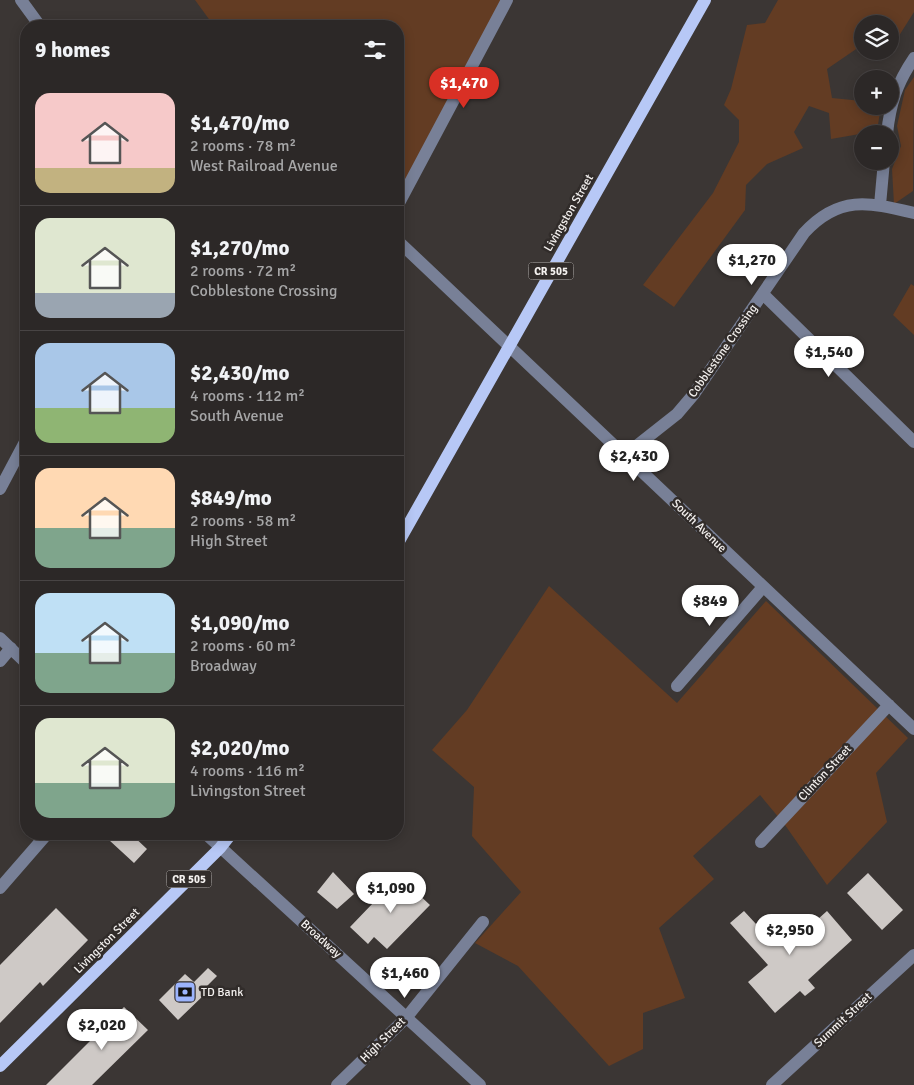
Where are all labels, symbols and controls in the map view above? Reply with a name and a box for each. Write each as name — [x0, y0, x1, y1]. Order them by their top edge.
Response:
map controls — [854, 15, 899, 170]
button: layers — [854, 15, 899, 60]
icon: filters — [361, 36, 389, 64]
text: 9 homes — [35, 37, 110, 63]
pin: $1,470 — [423, 66, 505, 109]
button: + — [854, 70, 899, 115]
text: $1,470 — [440, 73, 488, 93]
text: $1,470/mo — [190, 110, 289, 136]
icon: home — [75, 113, 135, 173]
button: − — [854, 125, 899, 170]
text: 2 rooms · 78 m² — [190, 136, 296, 156]
text: West Railroad Avenue — [190, 156, 338, 176]
street label: Livingston Street — [541, 172, 597, 254]
text: $1,270/mo — [190, 235, 289, 261]
icon: home — [75, 238, 135, 298]
pin: $1,270 — [711, 244, 793, 286]
text: $1,270 — [728, 250, 776, 270]
text: 2 rooms · 72 m² — [190, 261, 296, 281]
road number: CR 505 — [528, 262, 574, 280]
text: Cobblestone Crossing — [190, 281, 337, 301]
street label: Cobblestone Crossing — [685, 301, 761, 401]
pin: $1,540 — [788, 336, 870, 378]
text: $1,540 — [805, 342, 853, 362]
text: $2,430/mo — [190, 360, 289, 386]
icon: home — [75, 363, 135, 423]
text: 4 rooms · 112 m² — [190, 386, 305, 406]
text: South Avenue — [190, 406, 284, 426]
pin: $2,430 — [593, 440, 675, 482]
text: $2,430 — [610, 446, 658, 466]
text: $849/mo — [190, 485, 272, 511]
icon: home — [75, 488, 135, 548]
street label: South Avenue — [668, 496, 730, 556]
text: 2 rooms · 58 m² — [190, 511, 296, 531]
text: High Street — [190, 531, 268, 551]
pin: $849 — [680, 584, 740, 627]
text: $849 — [693, 591, 727, 611]
text: $1,090/mo — [190, 610, 289, 636]
icon: home — [75, 613, 135, 673]
text: 2 rooms · 60 m² — [190, 636, 296, 656]
text: Broadway — [190, 656, 257, 676]
text: $2,020/mo — [190, 735, 289, 761]
icon: home — [75, 738, 135, 798]
street label: Clinton Street — [795, 742, 855, 804]
text: 4 rooms · 116 m² — [190, 761, 305, 781]
text: Livingston Street — [190, 781, 306, 801]
road number: CR 505 — [166, 871, 212, 888]
pin: $1,090 — [350, 872, 432, 914]
text: $1,090 — [367, 878, 415, 898]
street label: Livingston Street — [71, 905, 143, 977]
pin: $2,950 — [749, 914, 831, 956]
street label: Broadway — [297, 917, 345, 962]
text: $2,950 — [766, 920, 814, 940]
pin: $1,460 — [364, 956, 446, 999]
text: $1,460 — [381, 963, 429, 983]
bank icon: TD Bank — [173, 980, 197, 1004]
place label: TD Bank — [201, 985, 243, 1000]
street label: Summit Street — [811, 989, 875, 1051]
pin: $2,020 — [61, 1008, 143, 1051]
street label: High Street — [357, 1014, 409, 1066]
text: $2,020 — [78, 1015, 126, 1035]

